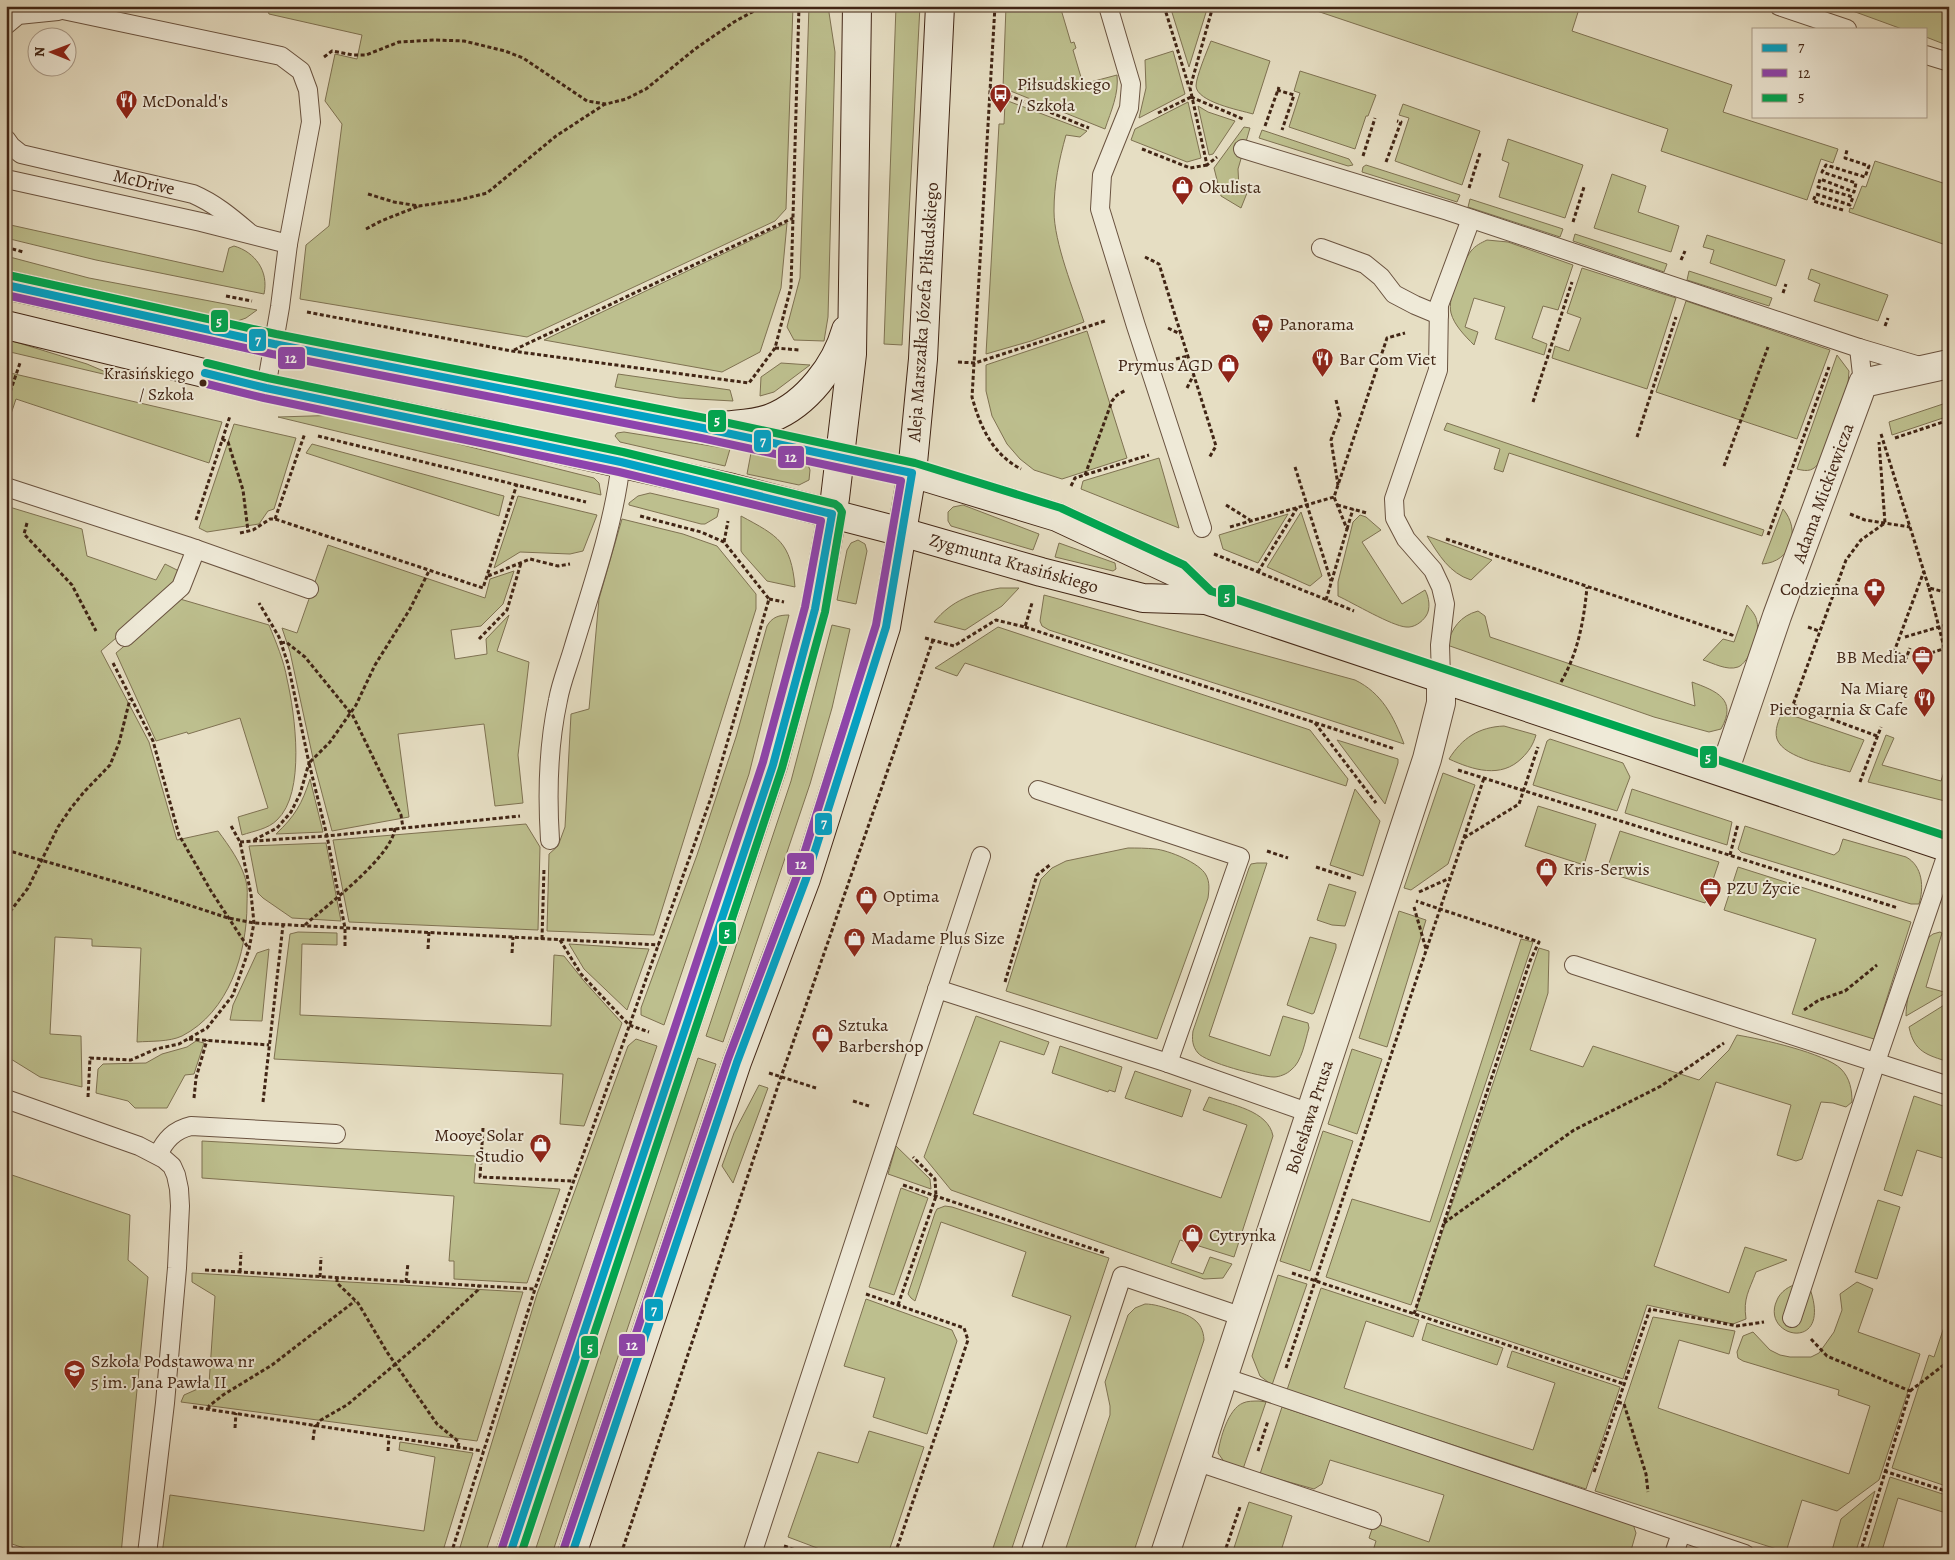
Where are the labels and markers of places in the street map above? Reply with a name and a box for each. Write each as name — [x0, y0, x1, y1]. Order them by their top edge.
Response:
place label: Piłsudskiego / Szkoła — [1017, 72, 1110, 117]
bus stop icon: Piłsudskiego / Szkoła — [989, 82, 1013, 113]
restaurant icon: McDonald's — [114, 89, 138, 120]
place label: McDonald's — [142, 89, 228, 113]
shop icon: Okulista — [1171, 175, 1195, 206]
place label: Okulista — [1199, 175, 1262, 199]
supermarket icon: Panorama — [1251, 312, 1275, 343]
place label: Panorama — [1279, 312, 1355, 336]
restaurant icon: Bar Com Viet — [1311, 347, 1335, 378]
place label: Bar Com Viet — [1339, 347, 1436, 371]
place label: Prymus AGD — [1118, 353, 1213, 377]
shop icon: Prymus AGD — [1217, 353, 1241, 384]
place label: Krasińskiego / Szkoła — [103, 362, 194, 406]
marker: Krasińskiego / Szkoła — [198, 378, 208, 388]
place label: Codzienna — [1780, 577, 1860, 601]
pharmacy icon: Codzienna — [1863, 577, 1887, 608]
place label: BB Media — [1836, 645, 1908, 669]
office icon: BB Media — [1911, 645, 1935, 676]
place label: Na Miarę Pierogarnia & Cafe — [1769, 676, 1908, 721]
restaurant icon: Na Miarę Pierogarnia & Cafe — [1912, 686, 1936, 717]
shop icon: Kris-Serwis — [1535, 857, 1559, 888]
place label: Kris-Serwis — [1563, 857, 1650, 881]
office icon: PZU Życie — [1698, 876, 1722, 907]
place label: PZU Życie — [1726, 876, 1800, 900]
shop icon: Optima — [855, 884, 879, 915]
place label: Optima — [883, 884, 940, 908]
shop icon: Madame Plus Size — [843, 926, 867, 957]
place label: Madame Plus Size — [871, 926, 1005, 950]
place label: Sztuka Barbershop — [838, 1013, 923, 1058]
shop icon: Sztuka Barbershop — [810, 1023, 834, 1054]
place label: Mooye Solar Studio — [434, 1123, 524, 1168]
shop icon: Mooye Solar Studio — [528, 1133, 552, 1164]
shop icon: Cytrynka — [1181, 1223, 1205, 1254]
place label: Cytrynka — [1209, 1223, 1277, 1247]
place label: Szkoła Podstawowa nr 5 im. Jana Pawła II — [91, 1349, 254, 1394]
school or university icon: Szkoła Podstawowa nr 5 im. Jana Pawła II — [63, 1359, 87, 1390]

